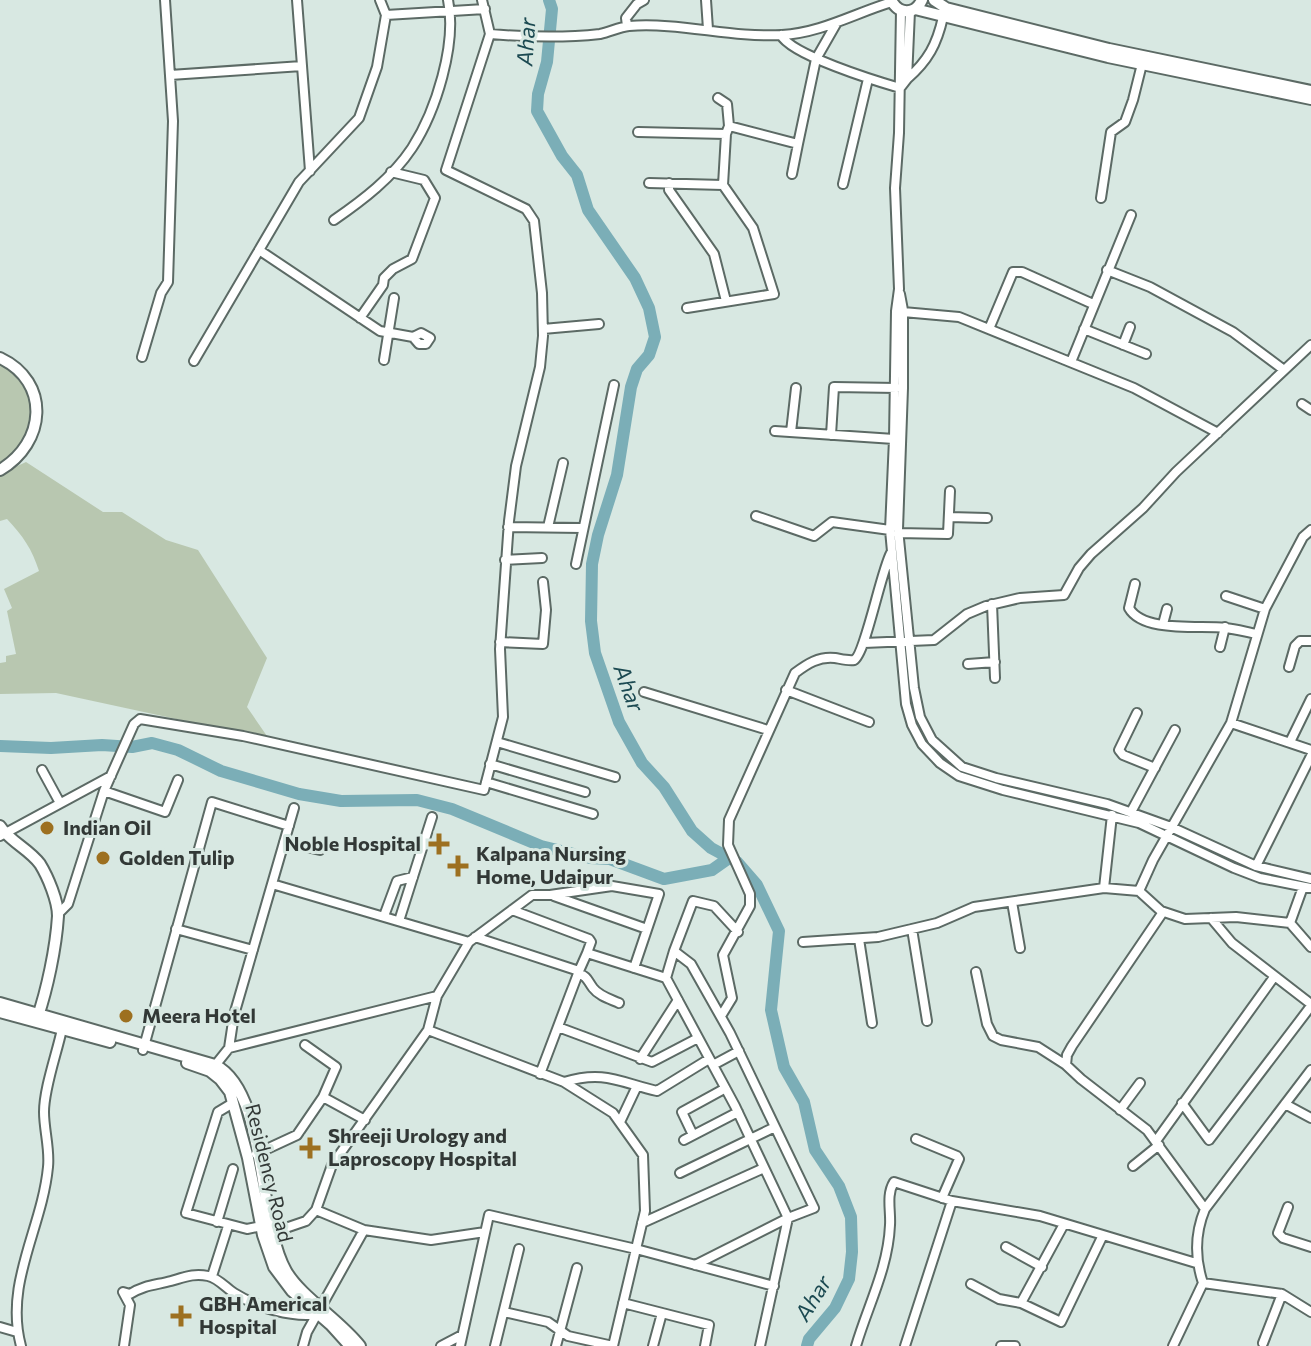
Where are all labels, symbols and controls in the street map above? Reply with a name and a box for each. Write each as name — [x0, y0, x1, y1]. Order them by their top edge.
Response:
water label: Ahar — [510, 16, 541, 68]
water label: Ahar — [608, 660, 651, 716]
place label: Indian Oil — [63, 815, 151, 839]
marker: Indian Oil — [38, 819, 56, 837]
place label: Noble Hospital — [284, 831, 421, 855]
marker: Noble Hospital — [428, 833, 450, 855]
place label: Kalpana Nursing Home, Udaipur — [476, 841, 626, 888]
place label: Golden Tulip — [119, 845, 235, 869]
marker: Golden Tulip — [94, 849, 112, 867]
marker: Kalpana Nursing Home, Udaipur — [447, 855, 469, 877]
place label: Meera Hotel — [142, 1003, 256, 1027]
marker: Meera Hotel — [117, 1007, 135, 1025]
street label: Residency Road — [241, 1101, 299, 1244]
place label: Shreeji Urology and Laproscopy Hospital — [328, 1123, 517, 1170]
marker: Shreeji Urology and Laproscopy Hospital — [299, 1137, 321, 1159]
water label: Ahar — [788, 1269, 837, 1326]
place label: GBH Americal Hospital — [199, 1291, 328, 1338]
marker: GBH Americal Hospital — [170, 1305, 192, 1327]

